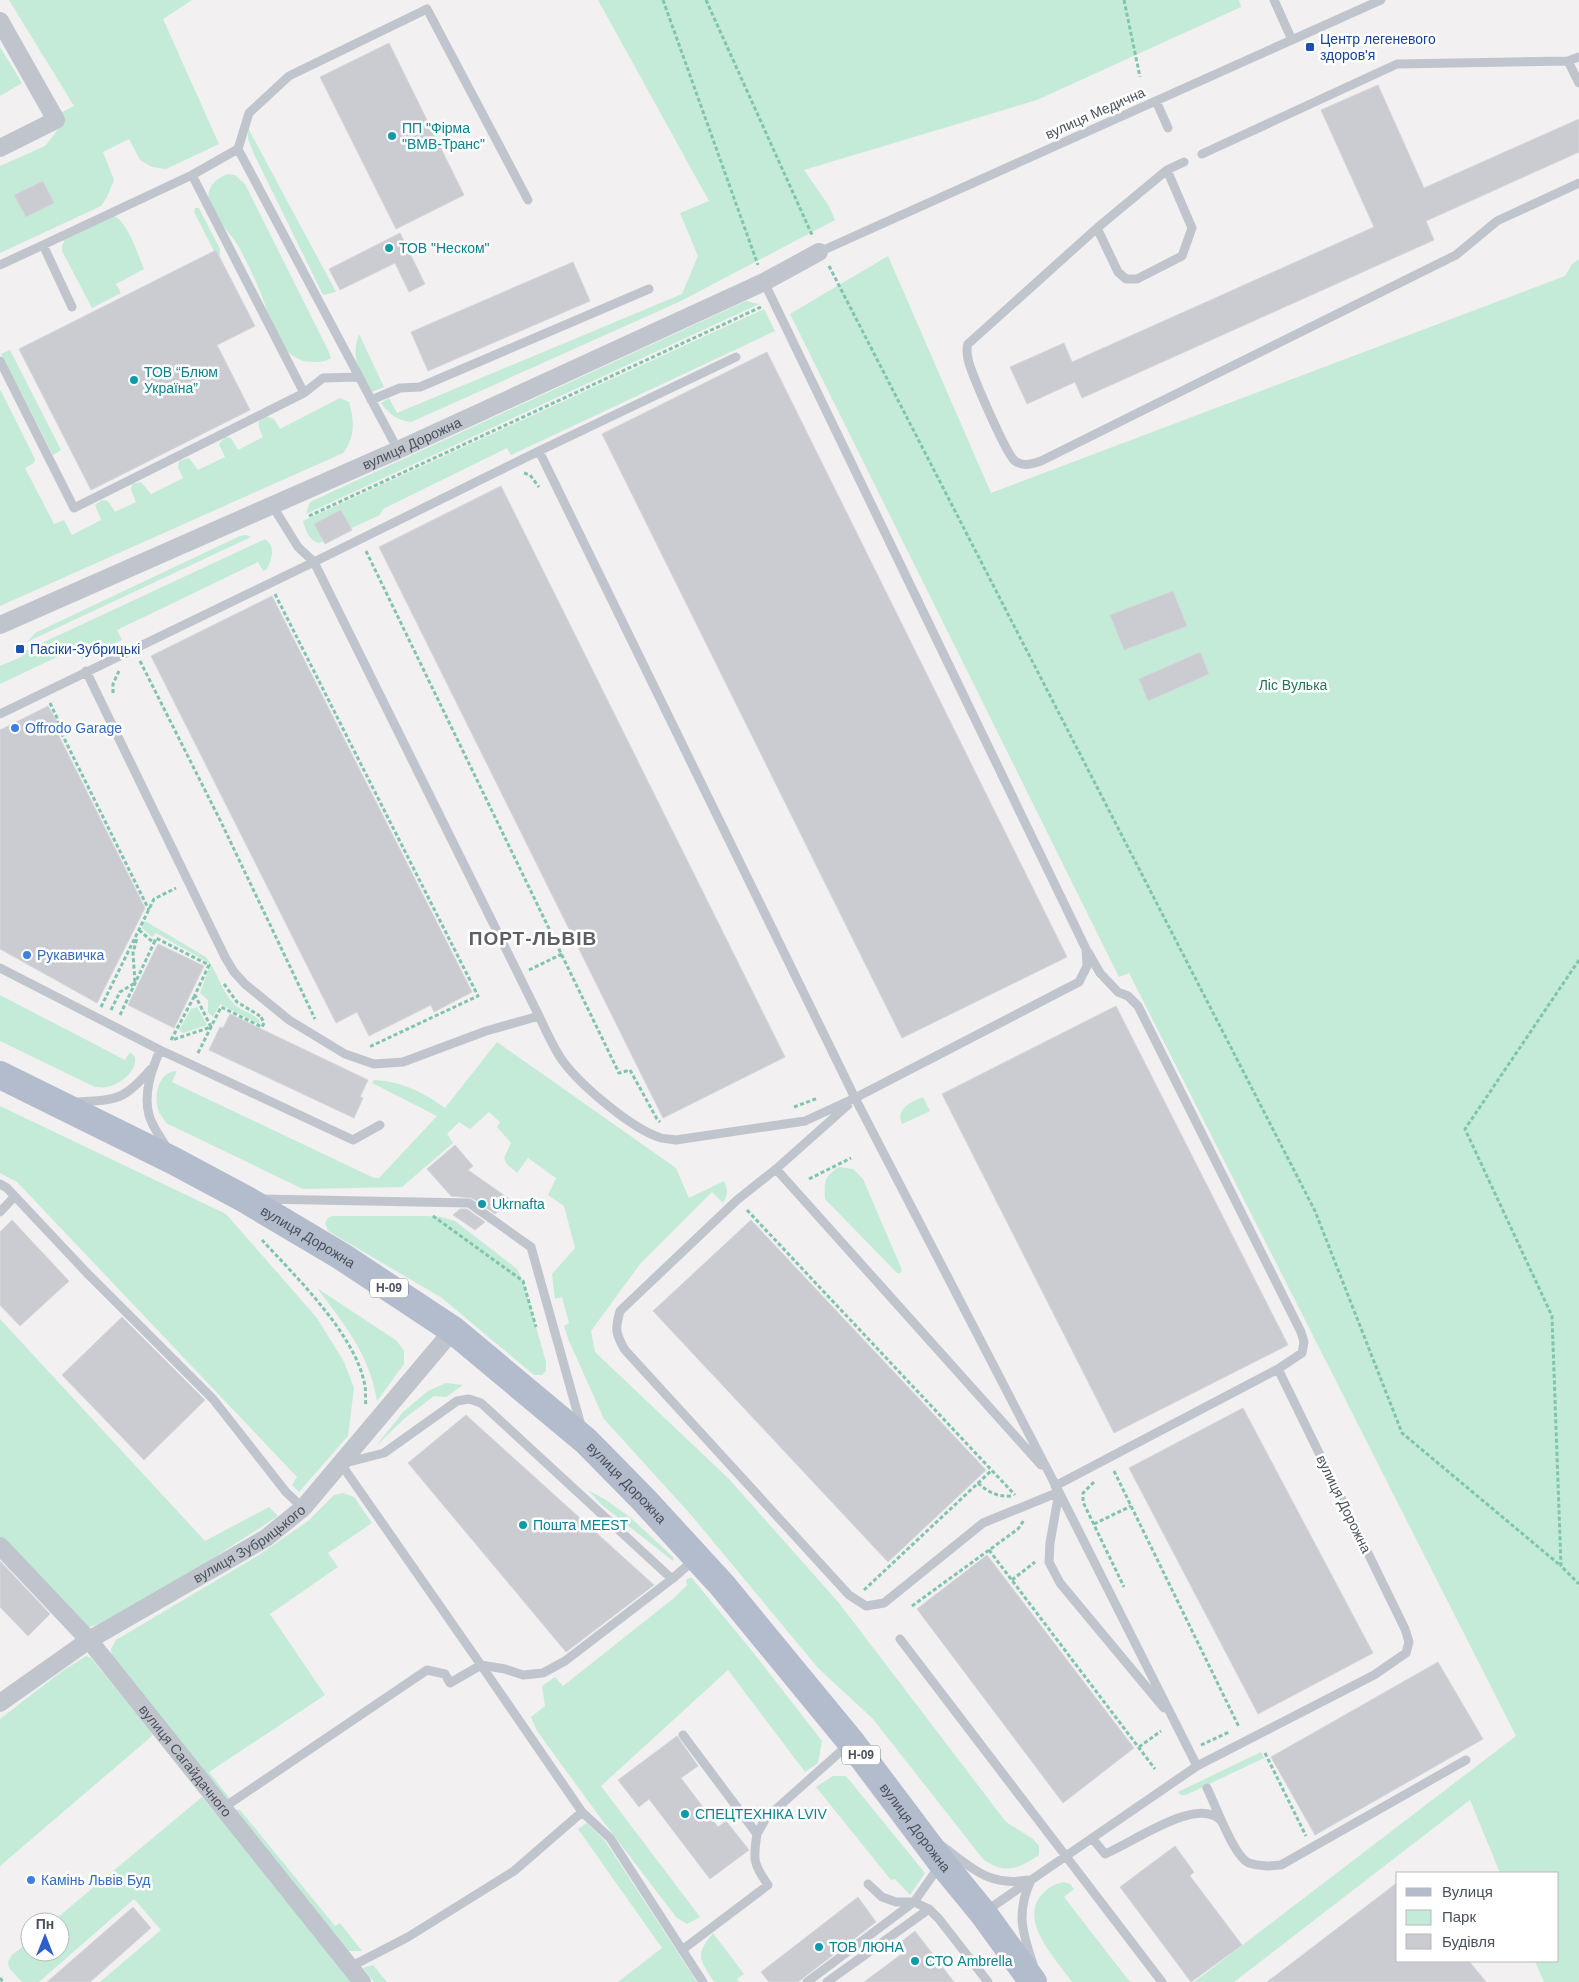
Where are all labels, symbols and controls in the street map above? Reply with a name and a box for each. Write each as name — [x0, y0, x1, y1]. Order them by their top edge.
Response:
place label: Центр легеневого здоров'я — [1320, 31, 1436, 63]
marker: Центр легеневого здоров'я — [1304, 41, 1316, 53]
street label: вулиця Медична — [1043, 84, 1148, 142]
place label: ПП "Фірма "ВМВ-Транс" — [402, 120, 485, 152]
marker: ПП "Фірма "ВМВ-Транс" — [386, 130, 398, 142]
place label: ТОВ "Неском" — [399, 240, 490, 256]
marker: ТОВ "Неском" — [383, 242, 395, 254]
place label: ТОВ “Блюм Україна” — [144, 364, 218, 396]
marker: ТОВ “Блюм Україна” — [128, 374, 140, 386]
street label: вулиця Дорожна — [360, 414, 464, 473]
place label: Пасіки-Зубрицькі — [30, 641, 140, 657]
marker: Пасіки-Зубрицькі — [14, 643, 26, 655]
park label: Ліс Вулька — [1259, 677, 1328, 693]
place label: Offrodo Garage — [25, 720, 122, 736]
marker: Offrodo Garage — [9, 722, 21, 734]
district label: ПОРТ-ЛЬВІВ — [469, 928, 597, 949]
place label: Рукавичка — [37, 947, 105, 963]
marker: Рукавичка — [21, 949, 33, 961]
place label: Ukrnafta — [492, 1196, 545, 1212]
marker: Ukrnafta — [476, 1198, 488, 1210]
street label: вулиця Дорожна — [258, 1202, 358, 1271]
road number: Н-09 — [370, 1278, 408, 1298]
street label: вулиця Дорожна — [584, 1439, 670, 1527]
street label: вулиця Дорожна — [1313, 1452, 1375, 1556]
street label: вулиця Зубрицького — [190, 1501, 308, 1586]
place label: Пошта MEEST — [533, 1517, 629, 1533]
marker: Пошта MEEST — [517, 1519, 529, 1531]
street label: вулиця Сагайдачного — [136, 1701, 235, 1820]
road number: Н-09 — [842, 1746, 880, 1764]
street label: вулиця Дорожна — [877, 1780, 954, 1875]
place label: СПЕЦТЕХНІКА LVIV — [695, 1806, 827, 1822]
marker: СПЕЦТЕХНІКА LVIV — [679, 1808, 691, 1820]
place label: Камінь Львів Буд — [41, 1872, 151, 1888]
legend — [1396, 1872, 1559, 1962]
marker: Камінь Львів Буд — [25, 1874, 37, 1886]
text: Вулиця — [1442, 1883, 1493, 1900]
text: Парк — [1442, 1908, 1476, 1925]
north arrow — [20, 1912, 70, 1962]
text: Пн — [36, 1916, 54, 1932]
text: Будівля — [1442, 1933, 1495, 1950]
place label: ТОВ ЛЮНА — [829, 1939, 904, 1955]
marker: ТОВ ЛЮНА — [813, 1941, 825, 1953]
place label: СТО Ambrella — [925, 1953, 1013, 1969]
marker: СТО Ambrella — [909, 1955, 921, 1967]

